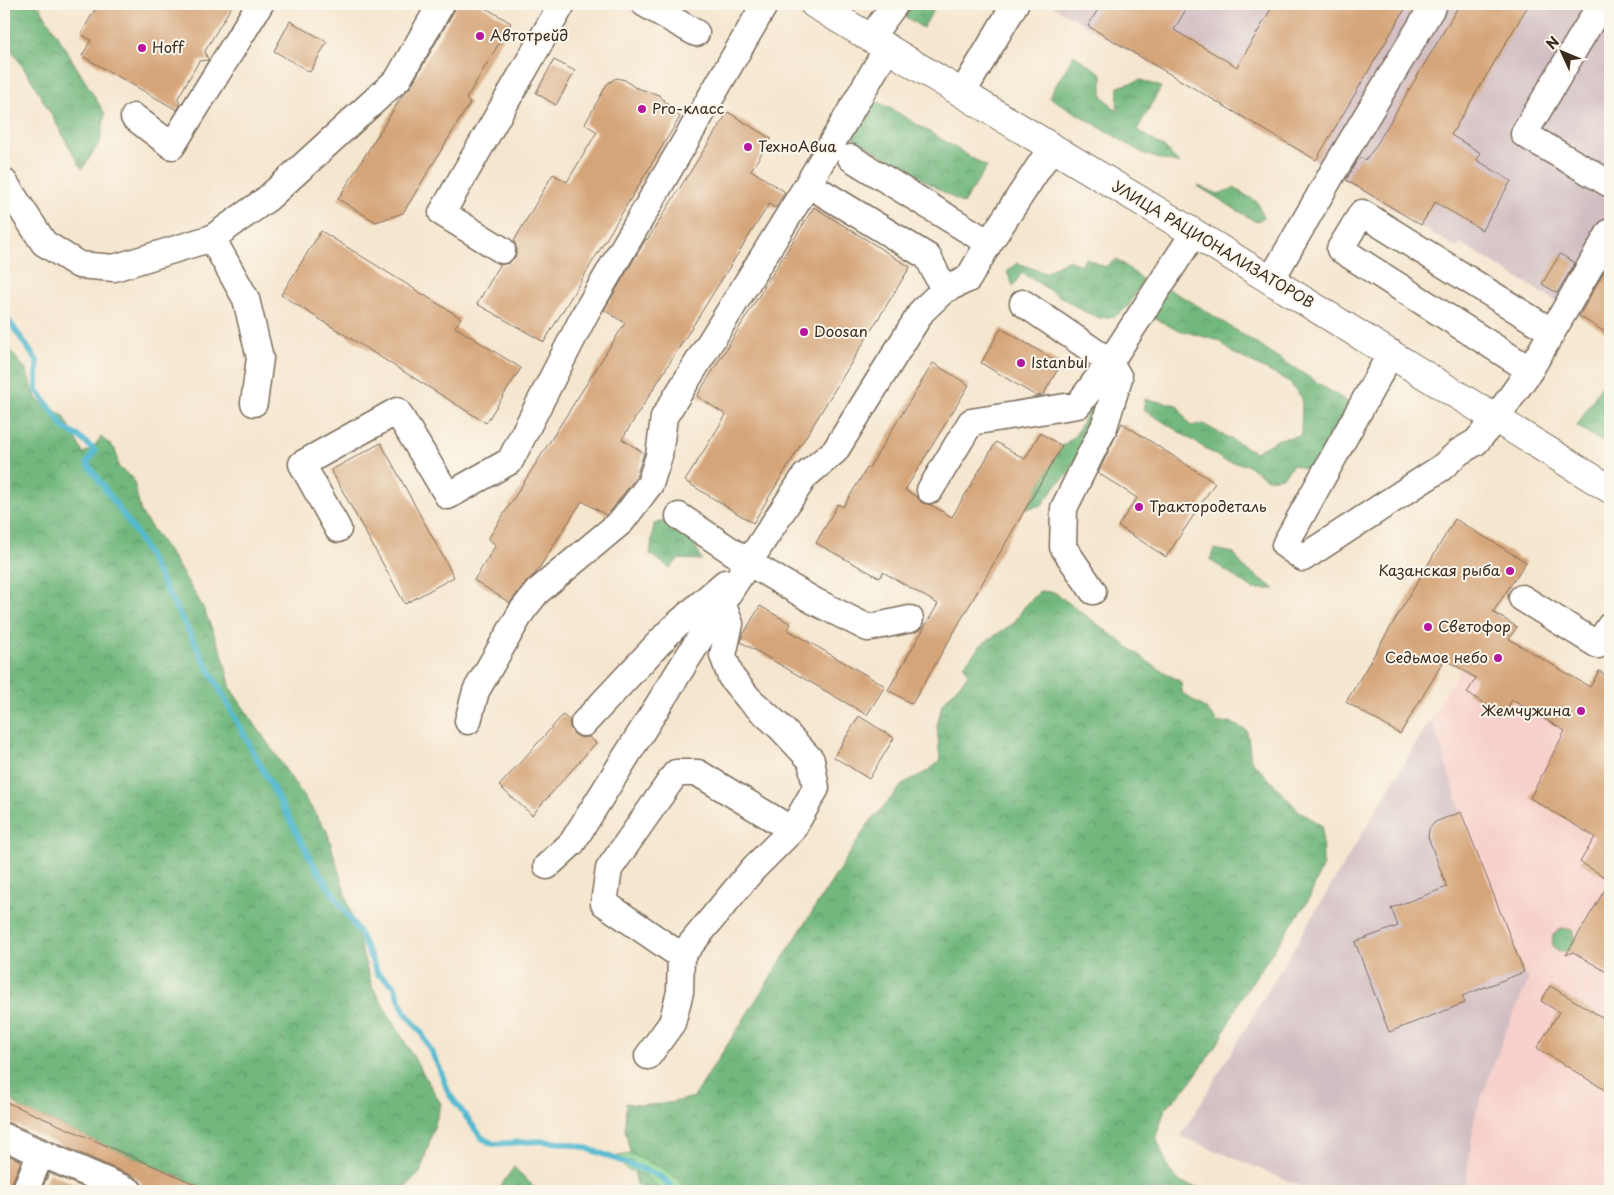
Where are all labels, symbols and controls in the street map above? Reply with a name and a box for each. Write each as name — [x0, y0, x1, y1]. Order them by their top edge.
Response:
place label: Автотрейд — [490, 23, 568, 46]
north arrow — [1536, 28, 1586, 78]
marker: Автотрейд — [474, 30, 486, 42]
text: N — [1541, 31, 1564, 54]
place label: Hoff — [152, 35, 185, 58]
marker: Hoff — [136, 42, 148, 54]
place label: Pro-класс — [652, 96, 725, 119]
marker: Pro-класс — [636, 103, 648, 115]
place label: ТехноАвиа — [758, 134, 837, 157]
marker: ТехноАвиа — [742, 141, 754, 153]
street label: УЛИЦА РАЦИОНАЛИЗАТОРОВ — [1109, 174, 1319, 313]
place label: Doosan — [814, 319, 868, 342]
marker: Doosan — [798, 326, 810, 338]
place label: Istanbul — [1031, 350, 1088, 373]
marker: Istanbul — [1015, 357, 1027, 369]
place label: Трактородеталь — [1149, 494, 1267, 517]
marker: Трактородеталь — [1133, 501, 1145, 513]
place label: Казанская рыба — [1378, 558, 1501, 581]
marker: Казанская рыба — [1504, 565, 1516, 577]
place label: Светофор — [1438, 614, 1511, 637]
marker: Светофор — [1422, 621, 1434, 633]
place label: Седьмое небо — [1385, 645, 1488, 668]
marker: Седьмое небо — [1492, 652, 1504, 664]
place label: Жемчужина — [1481, 698, 1572, 721]
marker: Жемчужина — [1575, 705, 1587, 717]

